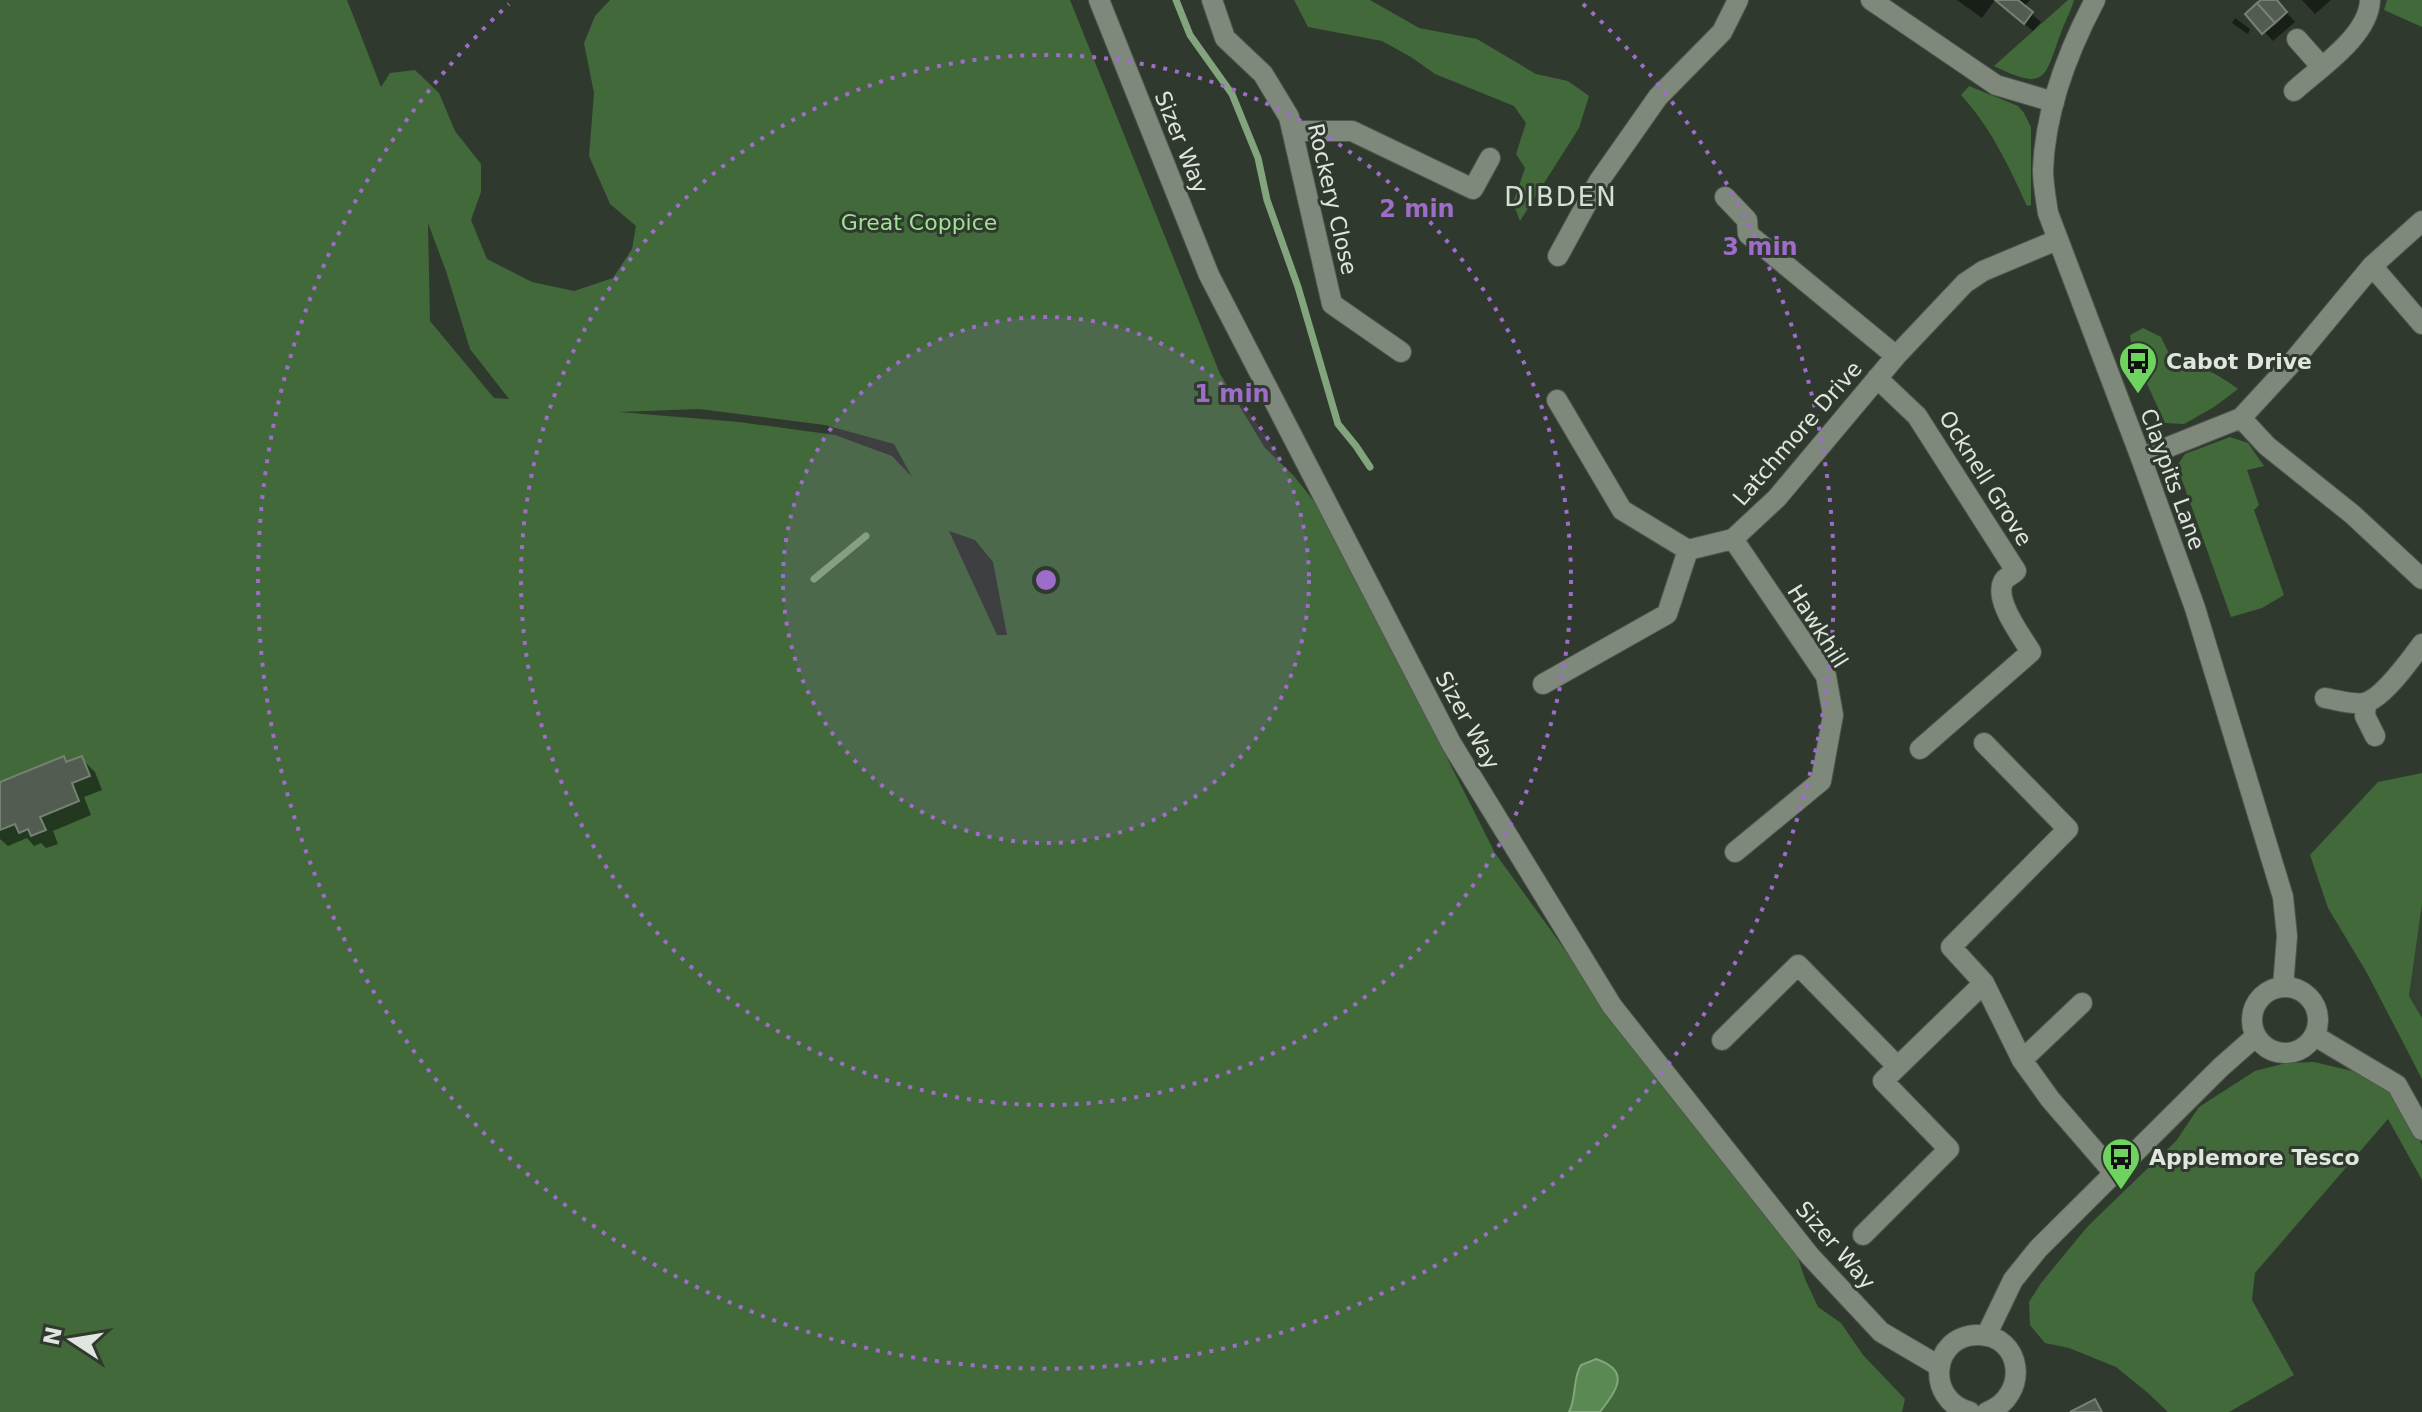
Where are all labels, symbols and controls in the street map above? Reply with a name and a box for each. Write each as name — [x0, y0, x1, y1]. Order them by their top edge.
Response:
street label: Sizer Way — [1150, 87, 1213, 197]
street label: Rockery Close — [1303, 121, 1362, 277]
district label: DIBDEN — [1504, 182, 1618, 212]
text: 2 min — [1379, 195, 1455, 223]
park label: Great Coppice — [841, 210, 997, 235]
text: 3 min — [1722, 233, 1798, 261]
bus stop icon: Cabot Drive — [2117, 340, 2159, 395]
place label: Cabot Drive — [2166, 349, 2312, 374]
street label: Latchmore Drive — [1728, 356, 1867, 511]
text: 1 min — [1194, 380, 1270, 408]
street label: Claypits Lane — [2135, 405, 2210, 553]
street label: Ocknell Grove — [1934, 406, 2037, 550]
centre of rings — [1032, 566, 1060, 594]
street label: Hawkhill — [1782, 580, 1853, 672]
street label: Sizer Way — [1430, 667, 1505, 774]
bus stop icon: Applemore Tesco — [2100, 1136, 2142, 1191]
place label: Applemore Tesco — [2149, 1145, 2360, 1170]
street label: Sizer Way — [1791, 1196, 1880, 1294]
north arrow — [32, 1300, 112, 1380]
text: N — [39, 1324, 67, 1348]

